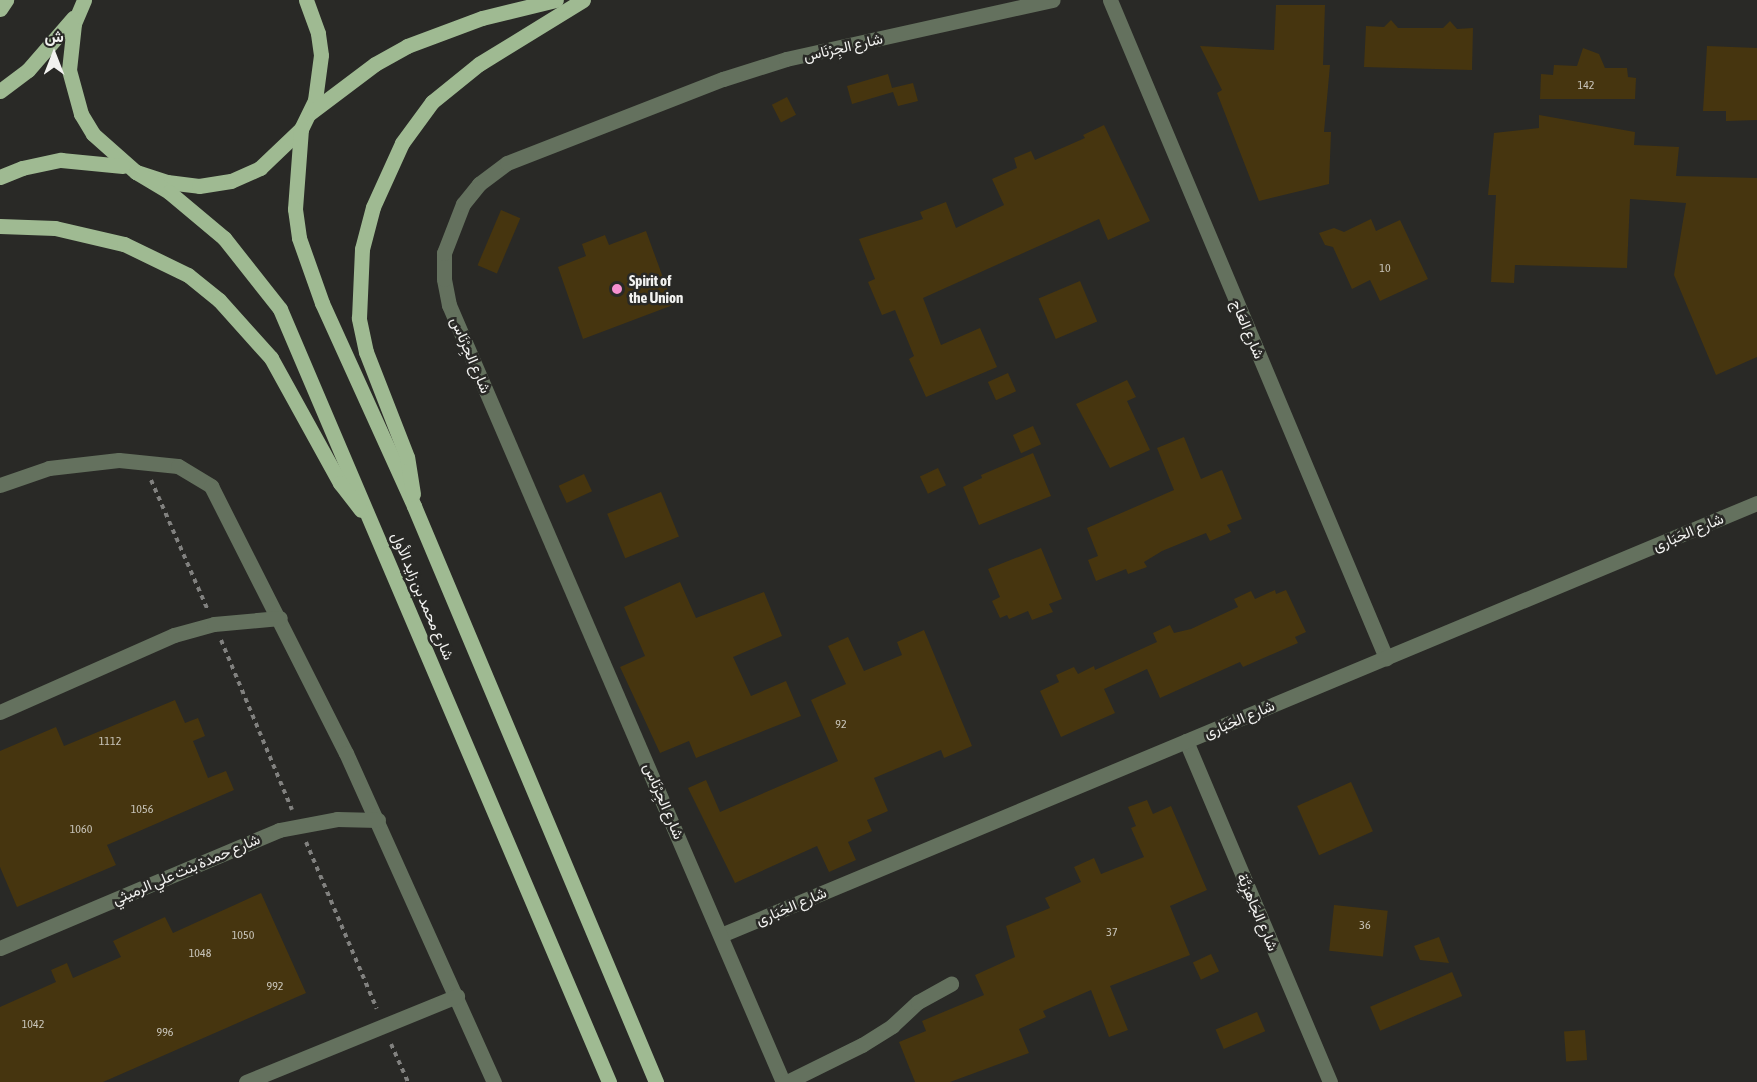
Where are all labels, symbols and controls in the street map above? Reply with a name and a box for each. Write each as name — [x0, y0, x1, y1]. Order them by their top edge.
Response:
north arrow — [24, 24, 84, 84]
text: ش — [44, 27, 64, 45]
street label: شارع الجِرْنَاس — [802, 29, 884, 65]
house number: 142 — [1578, 79, 1594, 93]
house number: 10 — [1379, 262, 1391, 276]
place label: Spirit of the Union — [629, 271, 683, 306]
marker: Spirit of the Union — [610, 282, 624, 296]
street label: شارع العَاج — [1227, 297, 1269, 361]
street label: شارع الجِرْنَاس — [447, 314, 495, 396]
street label: شارع الحَبَارى — [1650, 509, 1726, 555]
street label: شارع محمد بن زايد الأول — [388, 529, 458, 663]
street label: شارع الحَبَارى — [1201, 696, 1277, 742]
house number: 92 — [835, 718, 847, 732]
house number: 1112 — [99, 735, 121, 749]
street label: شارع الجِرْنَاس — [640, 760, 688, 842]
house number: 1056 — [131, 803, 153, 817]
house number: 1060 — [70, 823, 92, 837]
street label: شارع حمدة بنت علي الرميثي — [109, 830, 263, 908]
street label: شارع الجَاهِزِيَّة — [1234, 870, 1282, 954]
street label: شارع الحَبَارى — [753, 883, 829, 929]
house number: 36 — [1359, 919, 1371, 933]
house number: 37 — [1106, 926, 1118, 940]
house number: 1050 — [232, 929, 254, 943]
house number: 1048 — [189, 947, 211, 961]
house number: 992 — [267, 980, 283, 994]
house number: 1042 — [22, 1018, 44, 1032]
house number: 996 — [157, 1026, 173, 1040]

